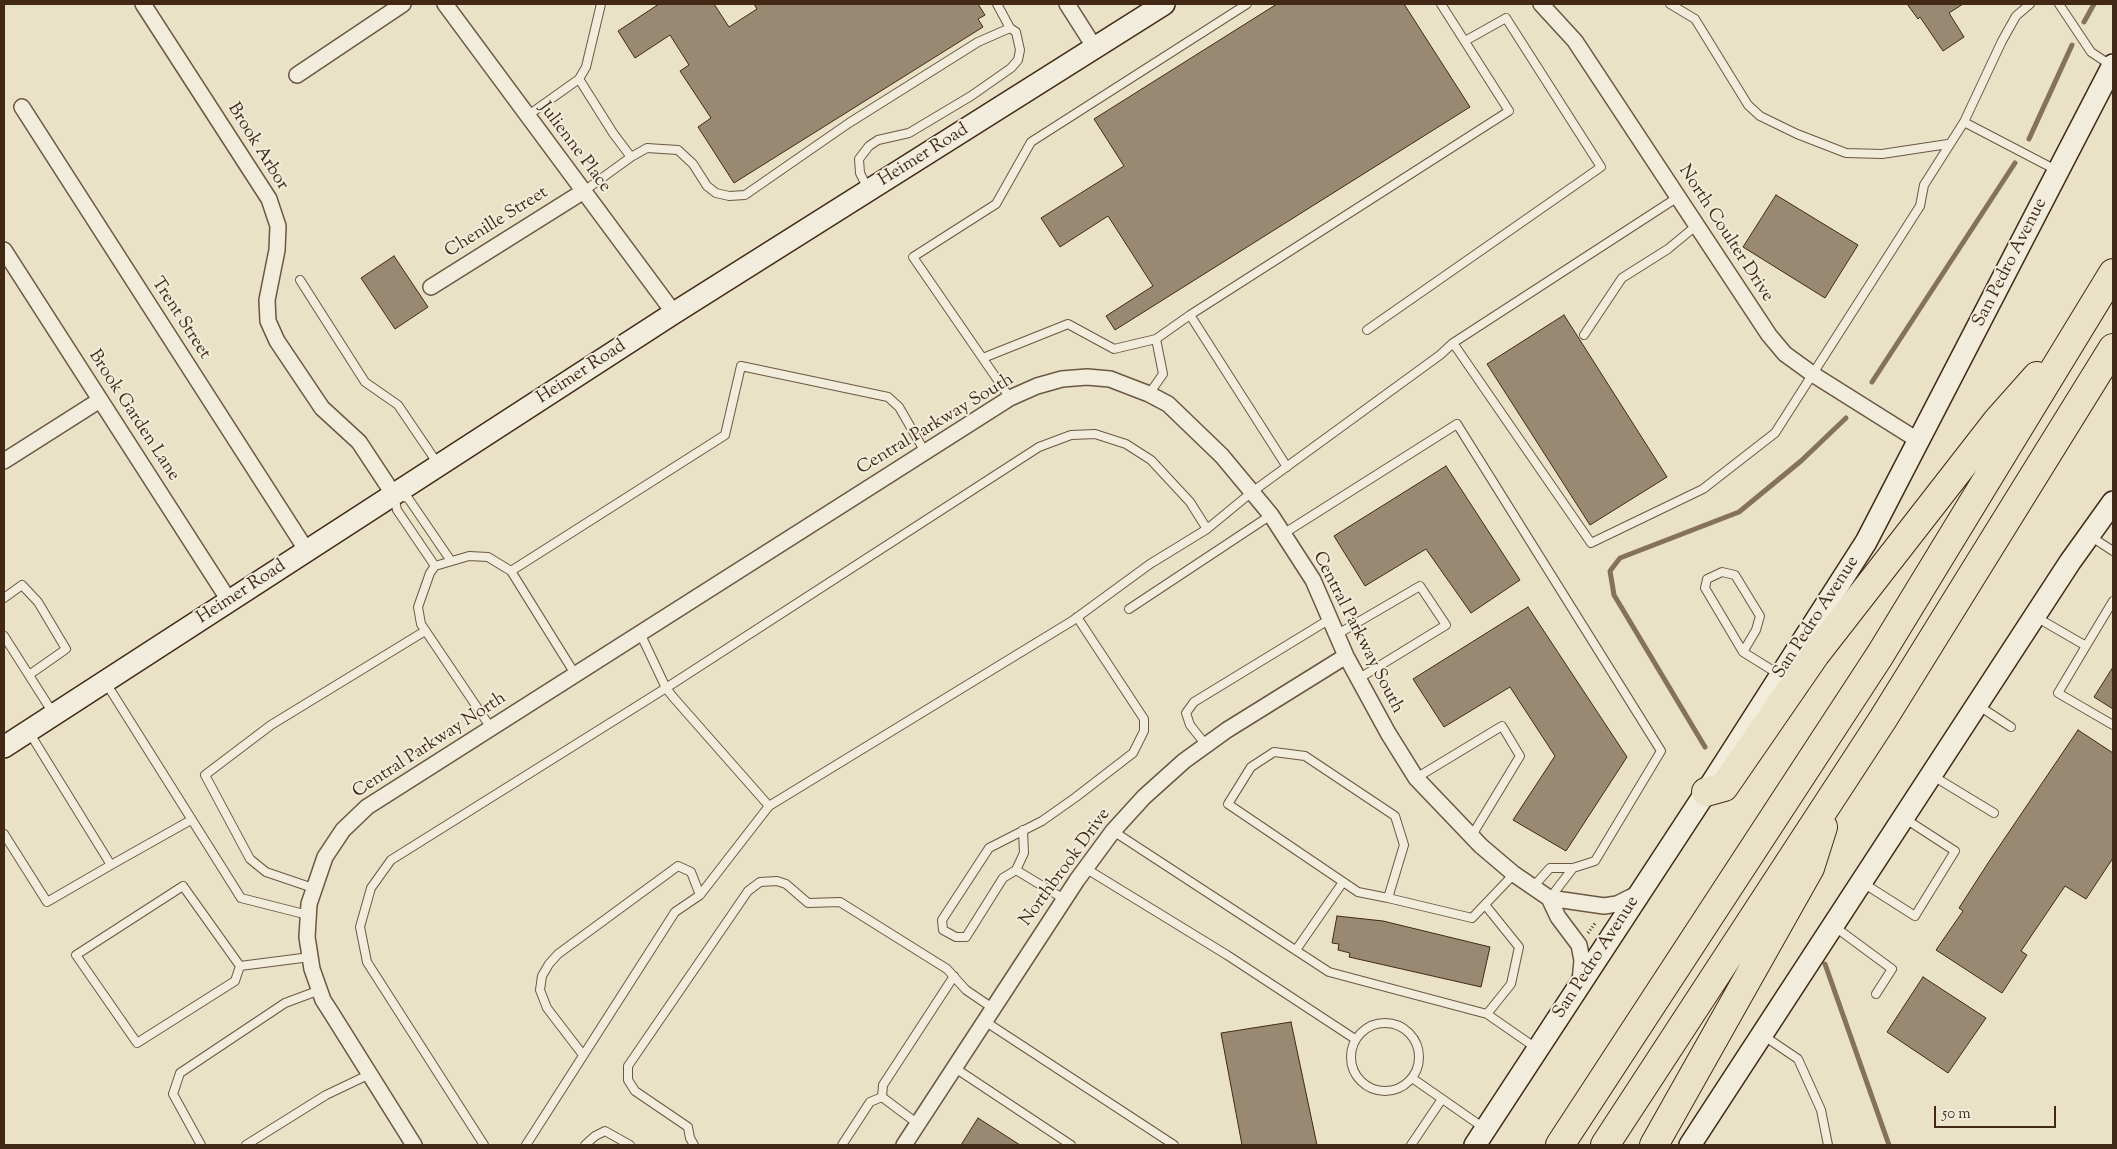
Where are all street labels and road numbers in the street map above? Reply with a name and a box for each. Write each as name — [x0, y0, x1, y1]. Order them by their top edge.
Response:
street label: Brook Arbor — [222, 99, 292, 195]
street label: Julienne Place — [533, 99, 615, 197]
street label: Heimer Road — [875, 120, 973, 192]
street label: North Coulter Drive — [1673, 162, 1777, 306]
street label: Chenille Street — [441, 183, 553, 263]
street label: San Pedro Avenue — [1969, 195, 2053, 331]
street label: Trent Street — [146, 274, 214, 364]
street label: Heimer Road — [533, 336, 631, 410]
street label: Brook Garden Lane — [83, 347, 183, 485]
street label: Central Parkway South — [854, 370, 1018, 480]
street label: Central Parkway South — [1307, 548, 1407, 718]
street label: San Pedro Avenue — [1769, 553, 1865, 683]
street label: Heimer Road — [193, 556, 291, 630]
street label: Central Parkway North — [349, 688, 511, 804]
street label: Northbrook Drive — [1016, 805, 1116, 931]
street label: San Pedro Avenue — [1549, 893, 1645, 1023]

